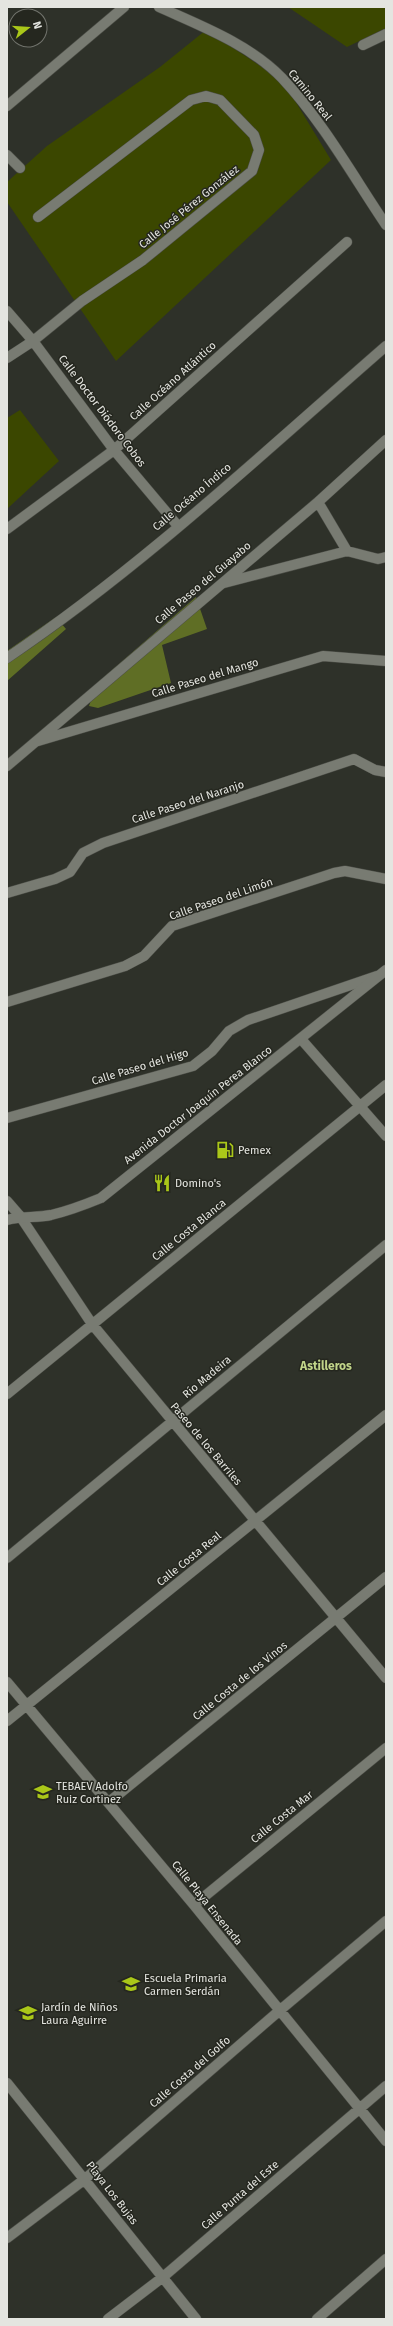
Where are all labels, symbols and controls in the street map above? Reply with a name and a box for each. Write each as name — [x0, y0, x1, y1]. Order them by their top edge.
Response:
north arrow — [8, 8, 48, 48]
text: N — [30, 20, 44, 31]
street label: Camino Real — [285, 67, 335, 123]
street label: Calle José Pérez González — [136, 163, 242, 251]
street label: Calle Océano Atlántico — [127, 339, 219, 423]
street label: Calle Doctor Diódoro Cobos — [56, 352, 148, 470]
street label: Calle Océano Índico — [149, 460, 234, 534]
street label: Calle Paseo del Guayabo — [152, 539, 254, 627]
street label: Calle Paseo del Mango — [150, 656, 260, 700]
street label: Calle Paseo del Naranjo — [130, 778, 246, 826]
street label: Calle Paseo del Limón — [167, 875, 275, 923]
street label: Avenida Doctor Joaquín Perea Blanco — [121, 1043, 275, 1167]
street label: Calle Paseo del Higo — [90, 1046, 190, 1088]
fuel station icon: Pemex — [215, 1140, 235, 1160]
place label: Pemex — [238, 1144, 271, 1157]
restaurant icon: Domino's — [152, 1173, 172, 1193]
place label: Domino's — [175, 1177, 221, 1190]
street label: Calle Costa Blanca — [150, 1196, 228, 1264]
street label: Río Madeira — [180, 1353, 234, 1401]
district label: Astilleros — [299, 1359, 352, 1373]
street label: Paseo de los Barriles — [168, 1400, 244, 1488]
street label: Calle Costa Real — [154, 1529, 224, 1589]
street label: Calle Costa de los Vinos — [190, 1639, 290, 1723]
place label: TEBAEV Adolfo Ruiz Cortinez — [56, 1780, 128, 1806]
school or university icon: TEBAEV Adolfo Ruiz Cortinez — [33, 1782, 53, 1802]
street label: Calle Costa Mar — [248, 1787, 316, 1846]
street label: Calle Playa Ensenada — [169, 1858, 245, 1948]
place label: Escuela Primaria Carmen Serdán — [144, 1972, 227, 1998]
school or university icon: Escuela Primaria Carmen Serdán — [121, 1974, 141, 1994]
place label: Jardín de Niños Laura Aguirre — [41, 2001, 118, 2027]
school or university icon: Jardín de Niños Laura Aguirre — [18, 2003, 38, 2023]
street label: Calle Costa del Golfo — [147, 2033, 233, 2111]
street label: Calle Punta del Este — [199, 2158, 281, 2232]
street label: Playa Los Bujas — [83, 2159, 141, 2227]

